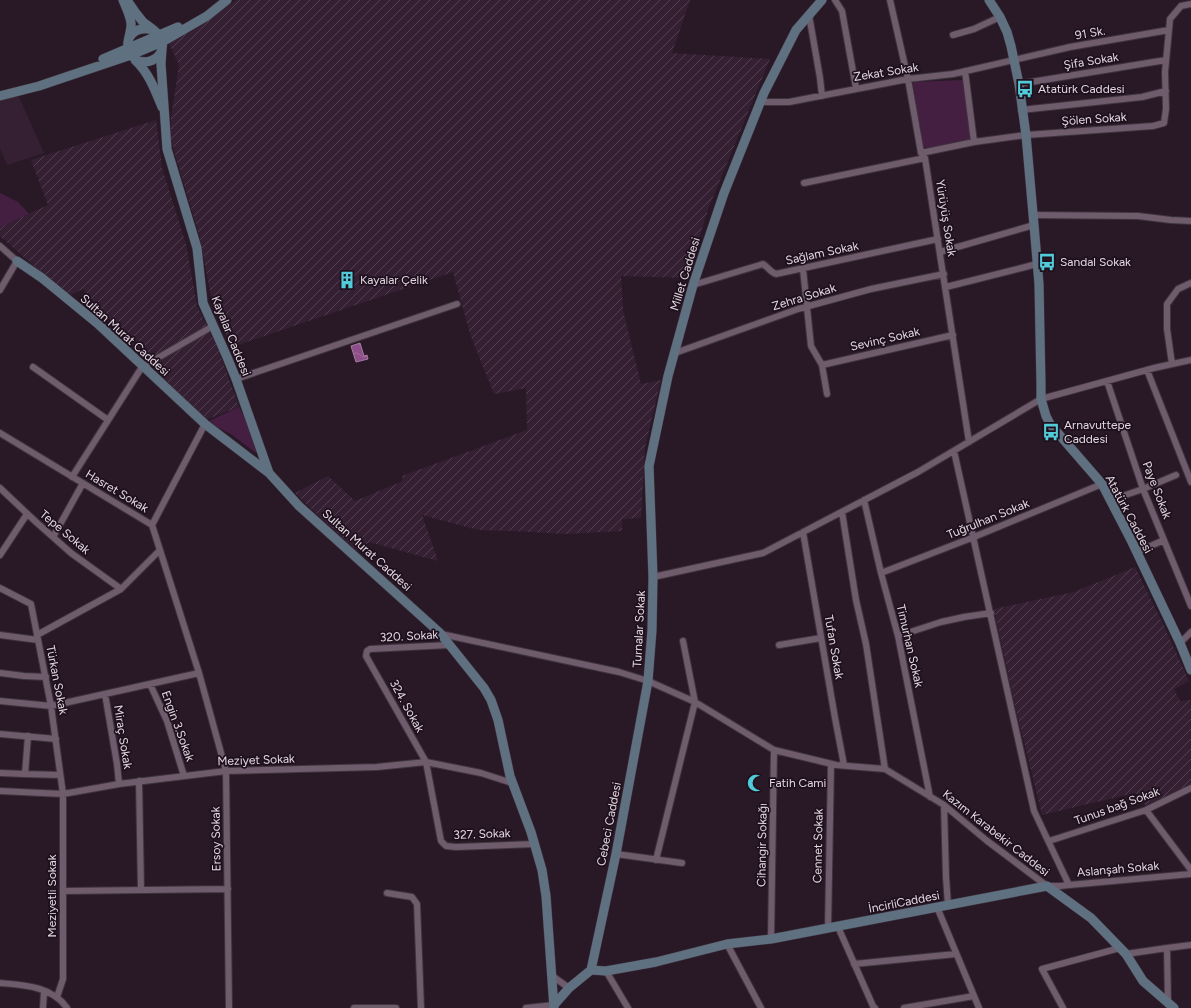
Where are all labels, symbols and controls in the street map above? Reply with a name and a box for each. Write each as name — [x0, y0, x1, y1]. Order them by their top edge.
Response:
street label: 91 Sk. — [1074, 23, 1106, 43]
street label: Şifa Sokak — [1062, 50, 1120, 72]
street label: Zekat Sokak — [853, 60, 920, 84]
bus stop icon: Atatürk Caddesi — [1015, 79, 1035, 99]
place label: Atatürk Caddesi — [1038, 82, 1125, 96]
street label: Şölen Sokak — [1061, 110, 1127, 128]
street label: Yürüyüş Sokak — [933, 178, 959, 258]
street label: Millet Caddesi — [667, 236, 703, 312]
street label: Sağlam Sokak — [784, 238, 860, 268]
bus stop icon: Sandal Sokak — [1037, 252, 1057, 272]
place label: Sandal Sokak — [1060, 255, 1131, 269]
building icon: Kayalar Çelik — [337, 270, 357, 290]
place label: Kayalar Çelik — [360, 273, 428, 287]
street label: Zehra Sokak — [770, 281, 838, 313]
street label: Sultan Murat Caddesi — [77, 291, 173, 379]
street label: Kayalar Caddesi — [209, 294, 253, 378]
street label: Sevinç Sokak — [849, 324, 921, 354]
place label: Arnavuttepe Caddesi — [1064, 418, 1132, 446]
bus stop icon: Arnavuttepe Caddesi — [1041, 422, 1061, 442]
street label: Paye Sokak — [1140, 459, 1174, 521]
street label: Hasret Sokak — [83, 467, 151, 515]
street label: Atatürk Caddesi — [1102, 472, 1156, 556]
street label: Tuğrulhan Sokak — [945, 496, 1031, 542]
street label: Sultan Murat Caddesi — [319, 506, 415, 594]
street label: Tepe Sokak — [37, 507, 93, 557]
street label: Turnalar Sokak — [630, 590, 648, 668]
street label: Timurhan Sokak — [894, 603, 926, 689]
street label: Tufan Sokak — [821, 614, 847, 680]
street label: 320. Sokak — [379, 627, 439, 645]
street label: Türkan Sokak — [43, 644, 71, 716]
street label: 324. Sokak — [387, 677, 427, 735]
street label: Engin 3.Sokak — [159, 689, 197, 763]
street label: Miraç Sokak — [111, 704, 135, 770]
street label: Meziyet Sokak — [217, 752, 295, 768]
mosque icon: Fatih Cami — [746, 773, 766, 793]
place label: Fatih Cami — [769, 776, 826, 790]
street label: Cebeci Caddesi — [594, 781, 624, 867]
street label: Tunus bağ Sokak — [1072, 784, 1162, 828]
street label: Kazım Karabekir Caddesi — [940, 787, 1052, 879]
street label: Cihangir Sokağı — [754, 803, 770, 887]
street label: Ersoy Sokak — [208, 806, 224, 872]
street label: Cennet Sokak — [810, 808, 826, 883]
street label: 327. Sokak — [453, 826, 511, 842]
street label: Meziyetli Sokak — [45, 854, 59, 938]
street label: Aslanşah Sokak — [1076, 858, 1160, 880]
street label: İncirliCaddesi — [867, 888, 941, 916]

